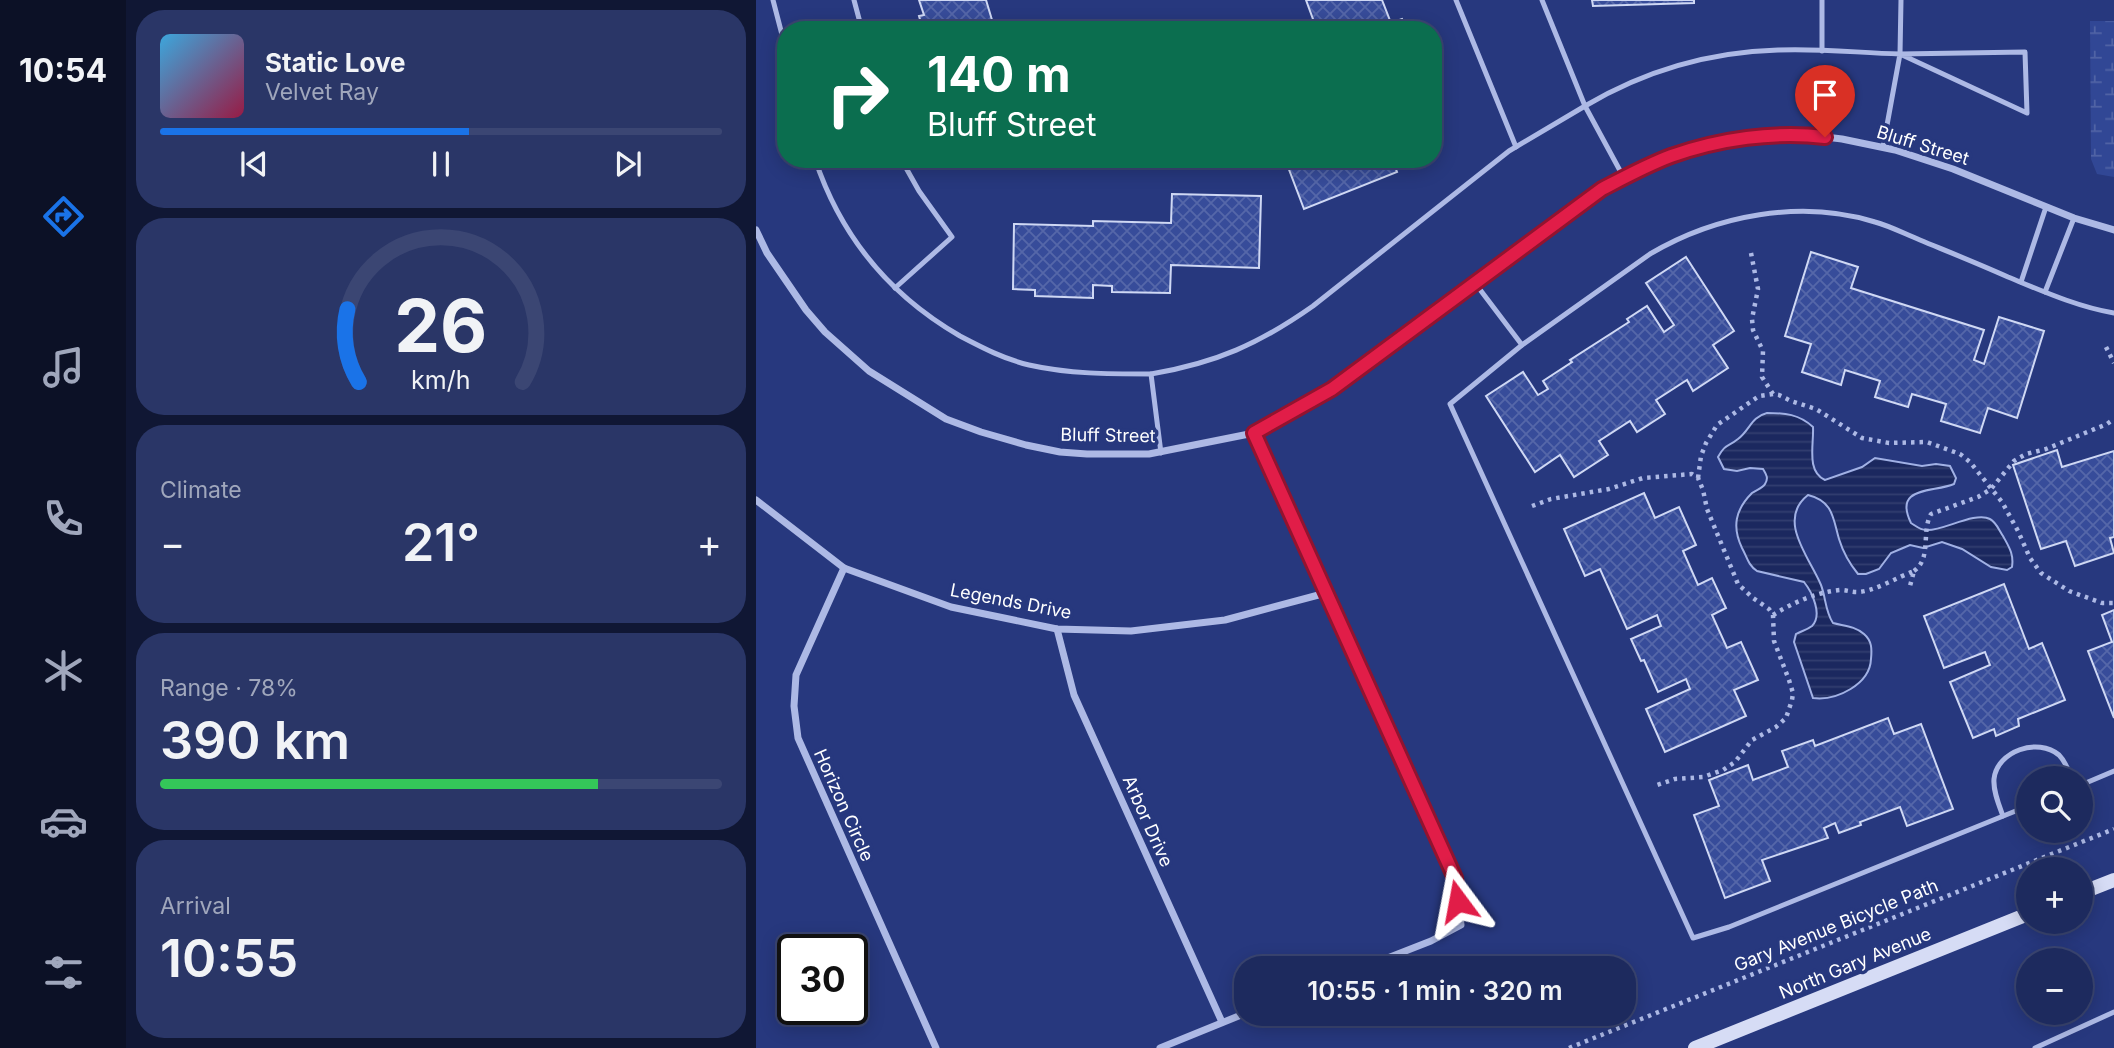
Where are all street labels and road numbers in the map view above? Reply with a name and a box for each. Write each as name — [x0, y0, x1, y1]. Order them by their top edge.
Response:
street label: Bluff Street — [1874, 121, 1972, 169]
street label: Bluff Street — [1060, 424, 1156, 446]
street label: Legends Drive — [949, 579, 1073, 623]
street label: Horizon Circle — [810, 746, 878, 864]
street label: Arbor Drive — [1119, 772, 1177, 870]
street label: Gary Avenue Bicycle Path — [1731, 874, 1941, 976]
street label: North Gary Avenue — [1776, 923, 1934, 1003]

